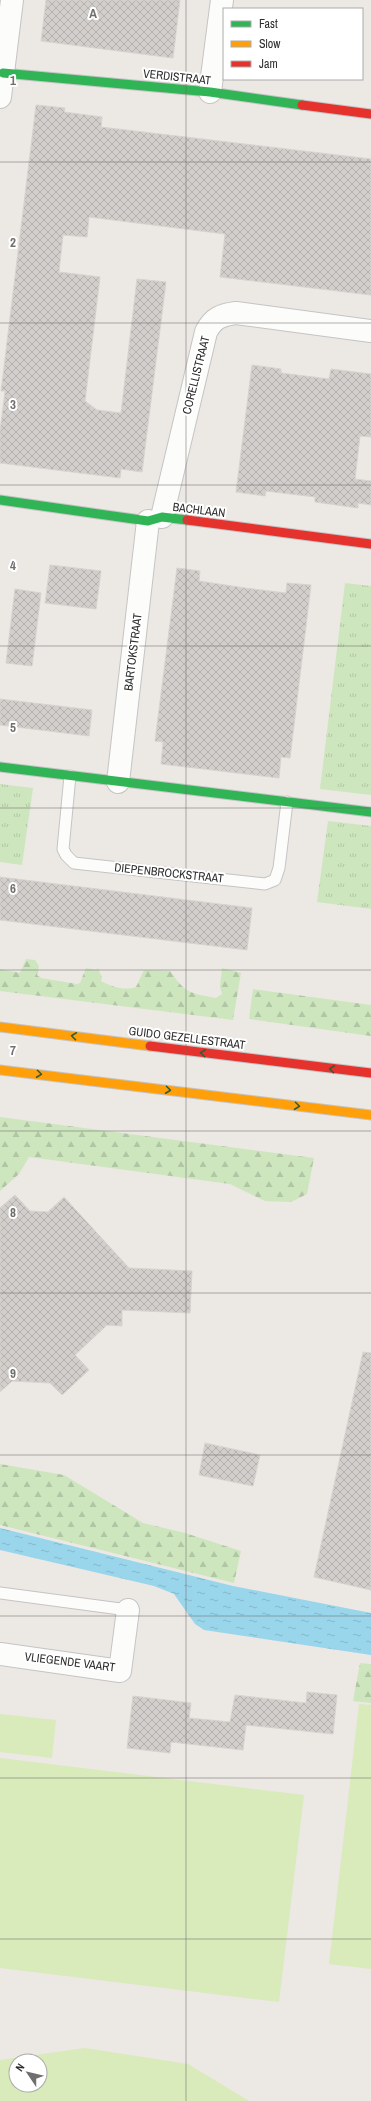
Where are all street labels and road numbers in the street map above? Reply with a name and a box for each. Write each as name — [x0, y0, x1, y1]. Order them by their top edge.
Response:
street label: VERDISTRAAT — [142, 65, 212, 89]
street label: CORELLISTRAAT — [179, 334, 213, 416]
street label: BACHLAAN — [172, 499, 226, 521]
street label: BARTOKSTRAAT — [120, 612, 146, 692]
street label: DIEPENBROCKSTRAAT — [114, 859, 224, 887]
street label: GUIDO GEZELLESTRAAT — [128, 1023, 246, 1053]
street label: VLIEGENDE VAART — [24, 1649, 116, 1675]

